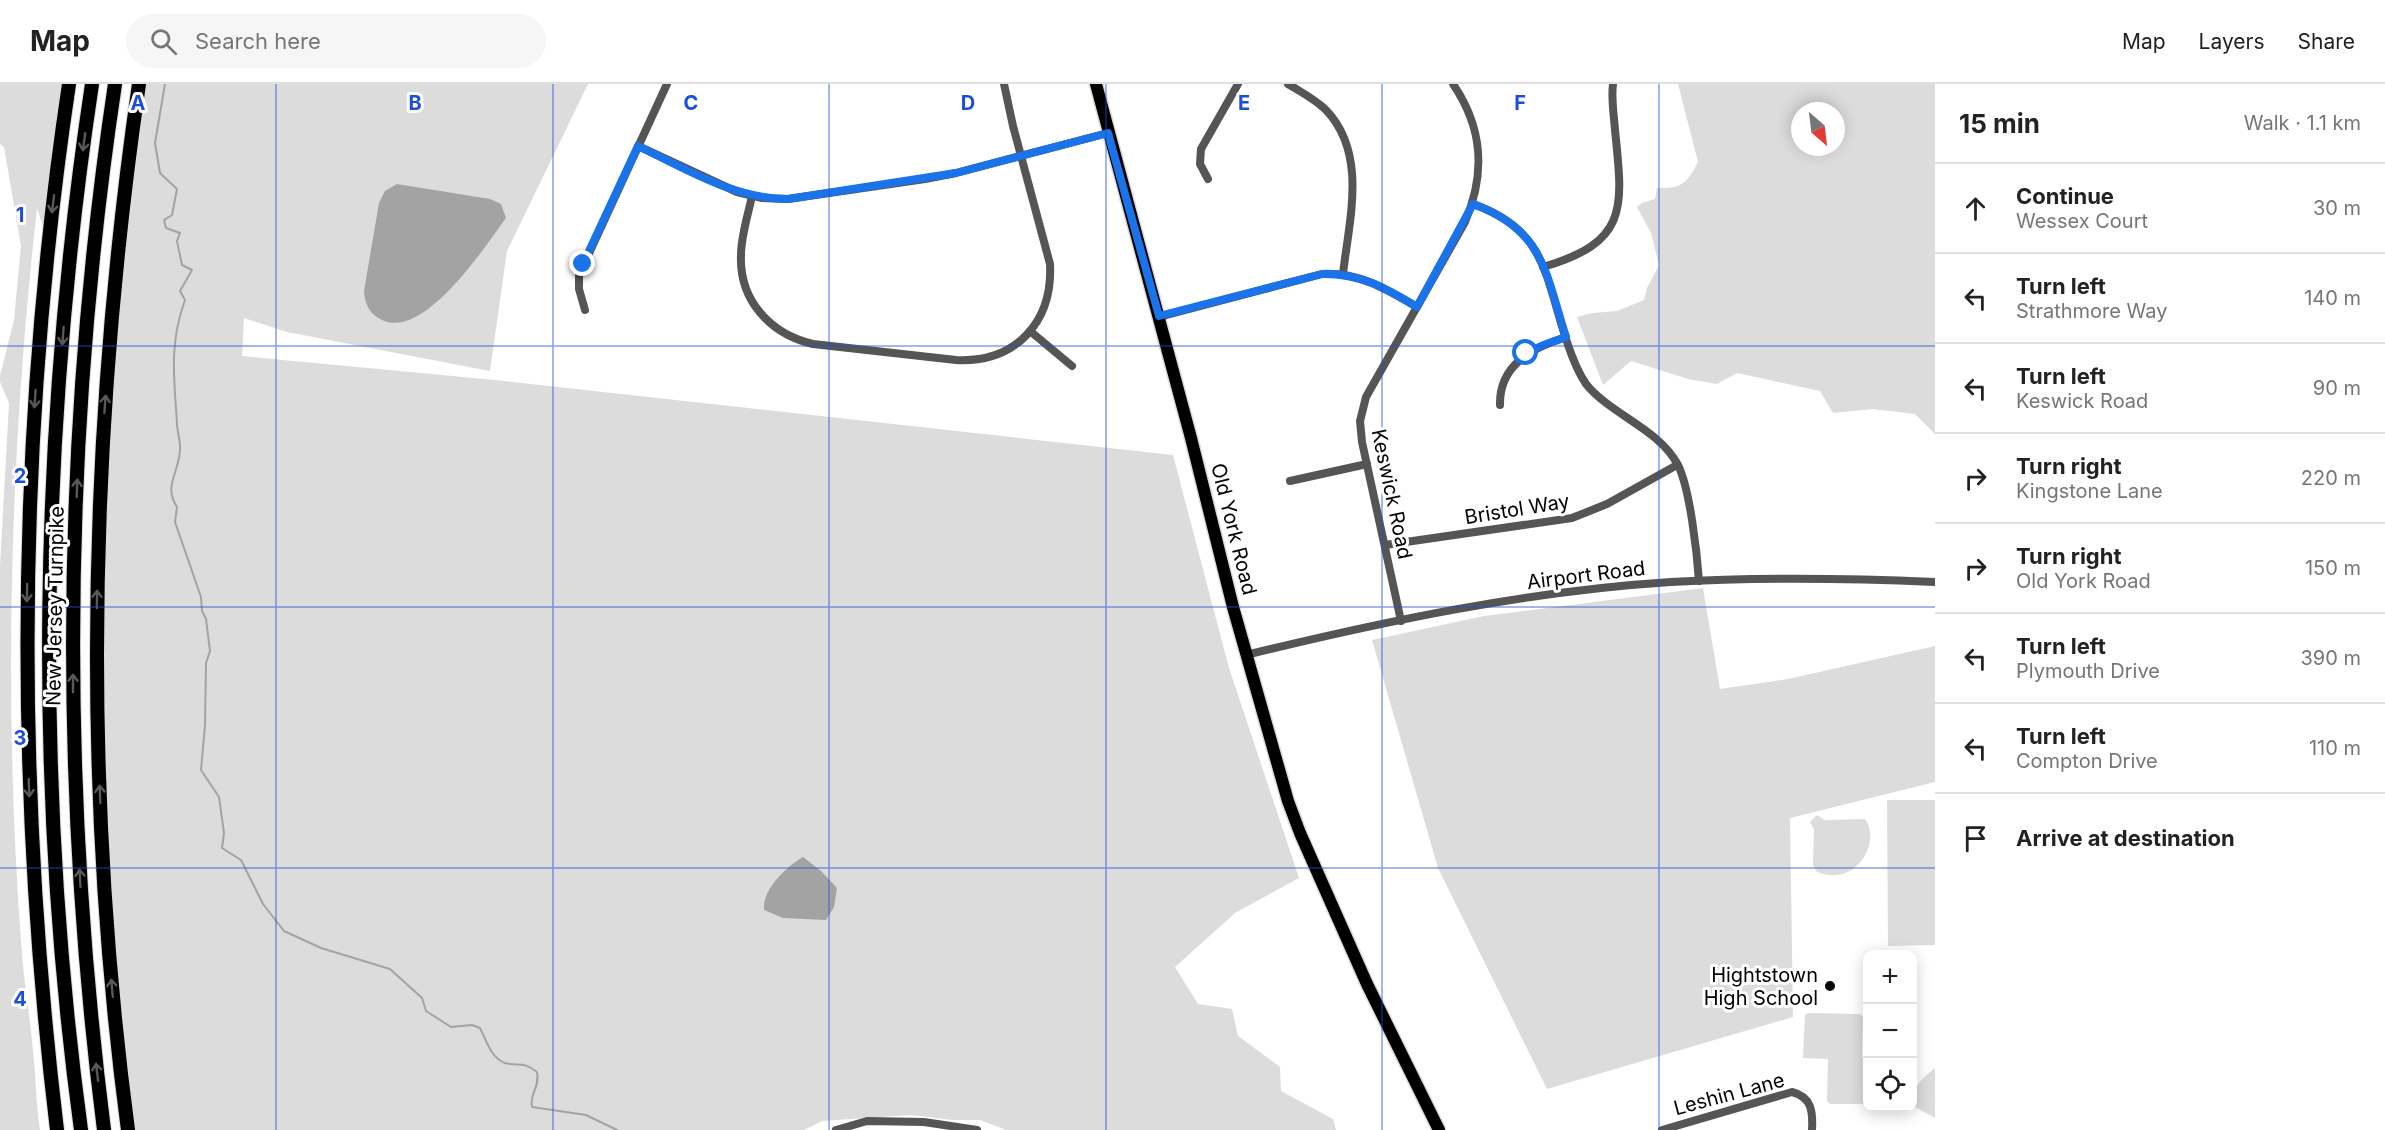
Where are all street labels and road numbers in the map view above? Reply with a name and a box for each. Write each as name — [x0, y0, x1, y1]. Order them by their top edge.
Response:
street label: Keswick Road — [1367, 427, 1417, 561]
street label: Old York Road — [1206, 461, 1262, 597]
street label: Bristol Way — [1463, 489, 1571, 529]
street label: New Jersey Turnpike — [41, 506, 69, 706]
street label: Airport Road — [1525, 556, 1647, 594]
street label: Leshin Lane — [1671, 1068, 1787, 1120]

